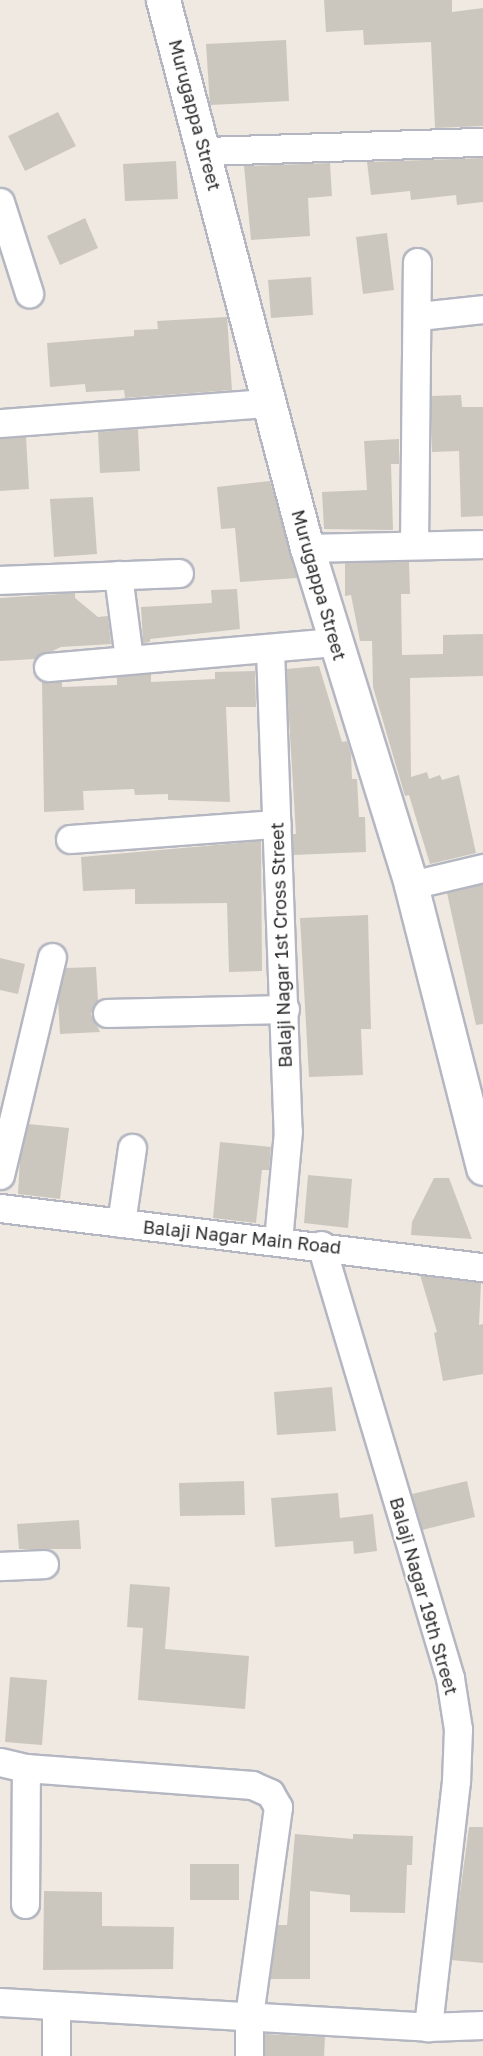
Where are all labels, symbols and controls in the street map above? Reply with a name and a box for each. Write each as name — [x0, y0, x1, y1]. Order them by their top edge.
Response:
street label: Murugappa Street — [164, 37, 226, 193]
street label: Murugappa Street — [287, 507, 351, 663]
street label: Balaji Nagar 1st Cross Street — [266, 822, 296, 1068]
street label: Balaji Nagar Main Road — [142, 1216, 342, 1258]
street label: Balaji Nagar 19th Street — [385, 1495, 463, 1697]

